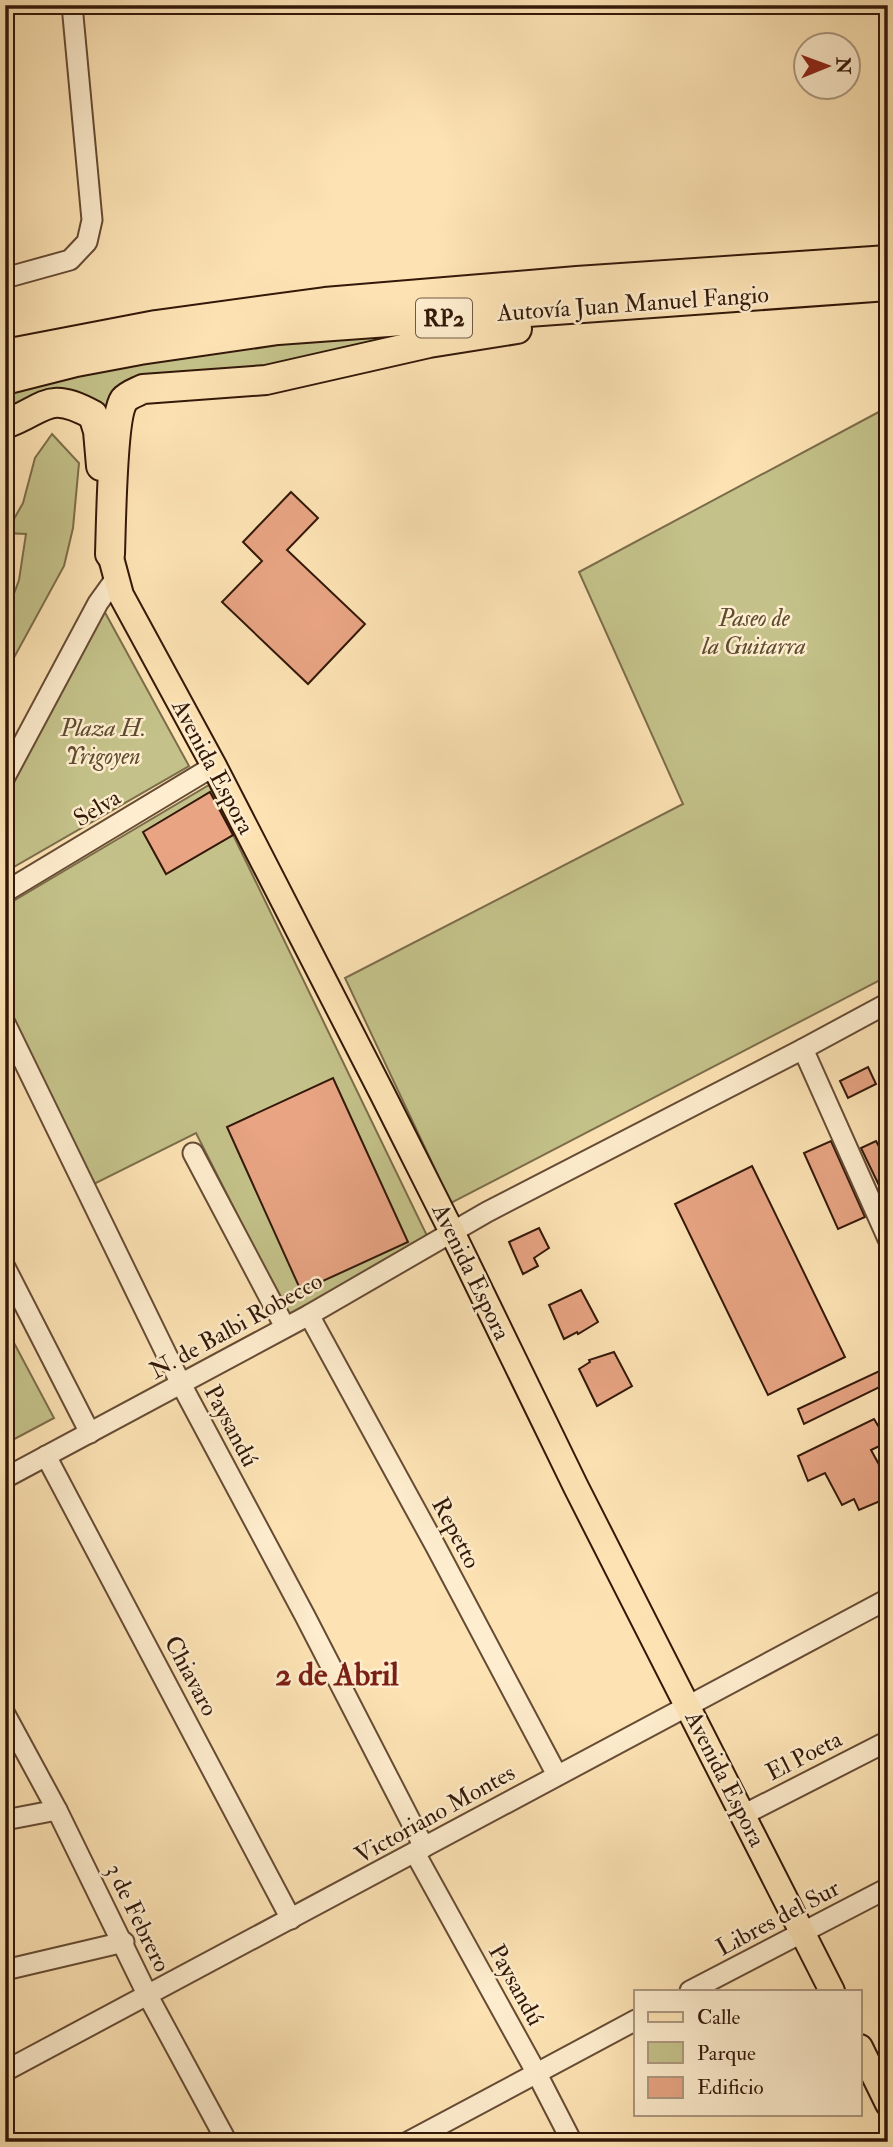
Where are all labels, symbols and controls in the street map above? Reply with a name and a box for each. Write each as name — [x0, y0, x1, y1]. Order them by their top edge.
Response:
north arrow — [792, 32, 862, 102]
text: N — [831, 56, 855, 75]
street label: Autovía Juan Manuel Fangio — [495, 279, 770, 329]
road number: RP2 — [416, 298, 472, 338]
park label: Paseo de la Guitarra — [701, 603, 806, 662]
street label: Avenida Espora — [164, 693, 262, 841]
park label: Plaza H. Yrigoyen — [59, 713, 146, 772]
street label: Selva — [68, 781, 127, 834]
street label: Avenida Espora — [424, 1198, 518, 1346]
street label: N. de Balbi Robecco — [144, 1266, 328, 1386]
street label: Paysandú — [197, 1380, 265, 1472]
street label: Repetto — [424, 1492, 488, 1574]
street label: Chiavaro — [157, 1631, 225, 1721]
district label: 2 de Abril — [275, 1655, 399, 1695]
street label: Avenida Espora — [677, 1705, 773, 1853]
street label: El Poeta — [761, 1723, 848, 1788]
street label: Victoriano Montes — [349, 1757, 521, 1871]
street label: 3 de Febrero — [98, 1859, 178, 1977]
street label: Libres del Sur — [711, 1873, 845, 1963]
street label: Paysandú — [481, 1939, 551, 2031]
legend — [634, 1990, 862, 2116]
text: Calle — [697, 2004, 741, 2031]
text: Parque — [697, 2040, 756, 2067]
text: Edificio — [697, 2074, 764, 2101]

